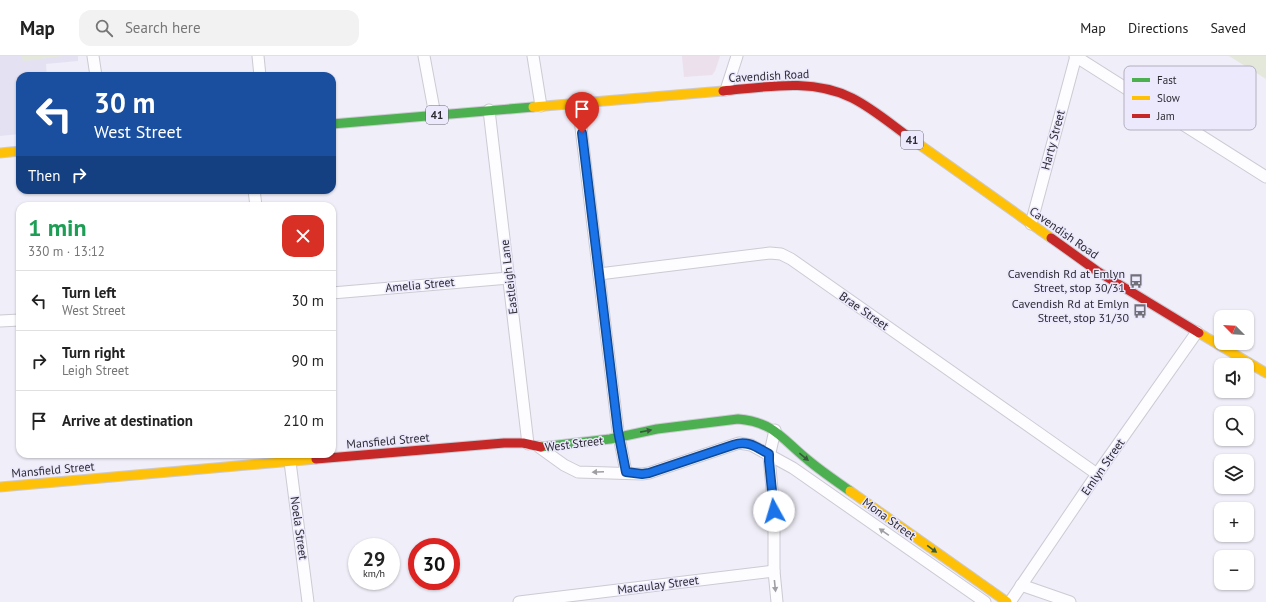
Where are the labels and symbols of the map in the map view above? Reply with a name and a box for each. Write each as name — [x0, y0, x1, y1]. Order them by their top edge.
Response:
street label: Cavendish Road — [728, 66, 810, 85]
legend — [1124, 66, 1256, 130]
text: Fast — [1157, 73, 1177, 87]
text: Slow — [1157, 91, 1180, 105]
pin — [565, 92, 599, 133]
road number: 41 — [426, 106, 448, 124]
street label: Harty Street — [1037, 108, 1068, 172]
text: Jam — [1156, 109, 1175, 123]
road number: 41 — [901, 131, 923, 149]
street label: Cavendish Road — [1027, 203, 1102, 262]
street label: Eastleigh Lane — [496, 239, 521, 315]
place label: Cavendish Rd at Emlyn Street, stop 30/31 — [1008, 266, 1125, 295]
bus stop icon: Cavendish Rd at Emlyn Street, stop 30/31 — [1128, 273, 1144, 289]
street label: Amelia Street — [385, 274, 455, 295]
street label: Brae Street — [837, 288, 892, 333]
place label: Cavendish Rd at Emlyn Street, stop 31/30 — [1012, 296, 1129, 325]
bus stop icon: Cavendish Rd at Emlyn Street, stop 31/30 — [1132, 303, 1148, 319]
north arrow — [1214, 310, 1254, 350]
one-way arrow — [640, 428, 653, 434]
street label: Mansfield Street — [346, 429, 430, 452]
street label: West Street — [544, 432, 604, 455]
street label: Emlyn Street — [1078, 436, 1128, 498]
one-way arrow — [798, 452, 809, 461]
street label: Mansfield Street — [11, 458, 95, 481]
one-way arrow — [591, 469, 604, 475]
position arrow — [753, 490, 795, 532]
street label: Mona Street — [860, 494, 919, 543]
street label: Noela Street — [288, 495, 311, 561]
one-way arrow — [879, 528, 890, 536]
speed limit sign: 30 — [408, 538, 460, 590]
one-way arrow — [926, 545, 937, 553]
street label: Macaulay Street — [616, 572, 699, 597]
one-way arrow — [772, 580, 778, 592]

